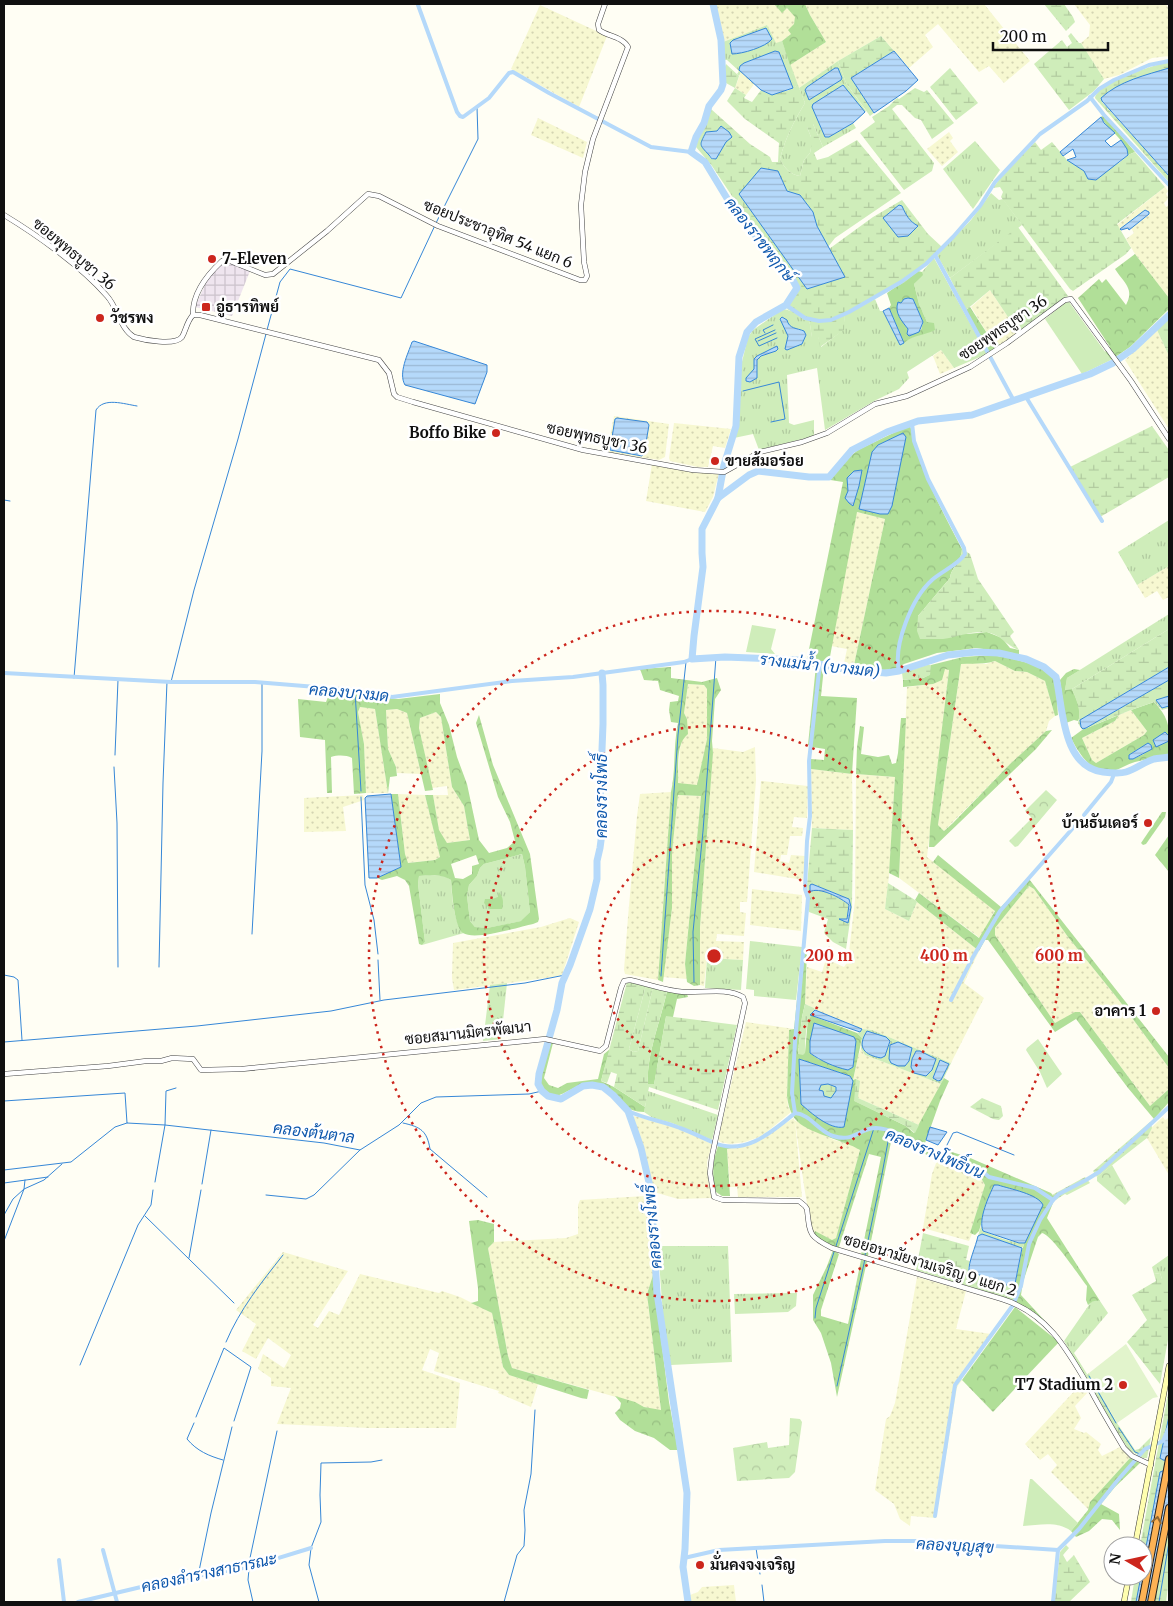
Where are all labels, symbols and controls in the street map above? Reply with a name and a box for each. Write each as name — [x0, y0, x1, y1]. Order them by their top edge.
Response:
scale bar — [993, 20, 1108, 52]
text: 200 m — [1000, 27, 1047, 46]
water label: คลองราชพฤกษ์ — [721, 192, 802, 287]
street label: ซอยประชาอุทิศ 54 แยก 6 — [420, 195, 576, 274]
street label: ซอยพุทธบูชา 36 — [28, 213, 120, 295]
place label: 7-Eleven — [222, 249, 287, 268]
marker: 7-Eleven — [206, 253, 218, 265]
street label: ซอยพุทธบูชา 36 — [955, 291, 1052, 366]
place label: อู่ธารทิพย์ — [216, 297, 280, 318]
marker: อู่ธารทิพย์ — [200, 301, 212, 313]
place label: วัชรพง — [110, 308, 154, 327]
marker: วัชรพง — [94, 312, 106, 324]
street label: ซอยพุทธบูชา 36 — [545, 418, 649, 459]
place label: Boffo Bike — [409, 423, 486, 442]
marker: Boffo Bike — [490, 427, 502, 439]
place label: ขายส้มอร่อย — [725, 451, 804, 470]
marker: ขายส้มอร่อย — [709, 455, 721, 467]
water label: รางแม่น้ำ (บางมด) — [759, 645, 882, 681]
water label: คลองบางมด — [308, 679, 390, 705]
water label: คลองรางโพธิ์ — [587, 751, 611, 838]
place label: บ้านธันเดอร์ — [1062, 813, 1139, 832]
marker: บ้านธันเดอร์ — [1142, 817, 1154, 829]
text: 200 m — [805, 946, 853, 965]
text: 400 m — [920, 946, 968, 965]
text: 600 m — [1035, 946, 1083, 965]
centre of rings — [705, 947, 723, 965]
place label: อาคาร 1 — [1094, 1001, 1146, 1020]
marker: อาคาร 1 — [1150, 1005, 1162, 1017]
street label: ซอยสมานมิตรพัฒนา — [404, 1016, 532, 1049]
water label: คลองต้นตาล — [272, 1116, 356, 1147]
water label: คลองรางโพธิ์บน — [883, 1119, 989, 1183]
water label: คลองรางโพธิ์ — [634, 1181, 666, 1270]
street label: ซอยอนามัยงามเจริญ 9 แยก 2 — [841, 1229, 1019, 1300]
place label: T7 Stadium 2 — [1015, 1375, 1113, 1394]
marker: T7 Stadium 2 — [1117, 1379, 1129, 1391]
one-way arrow — [1152, 1516, 1162, 1524]
water label: คลองบุญสุข — [915, 1533, 995, 1559]
north arrow — [1103, 1536, 1153, 1586]
water label: คลองลำรางสาธารณะ — [139, 1548, 279, 1596]
place label: มั่นคงจงเจริญ — [710, 1550, 795, 1574]
text: N — [1105, 1552, 1125, 1566]
marker: มั่นคงจงเจริญ — [694, 1559, 706, 1571]

